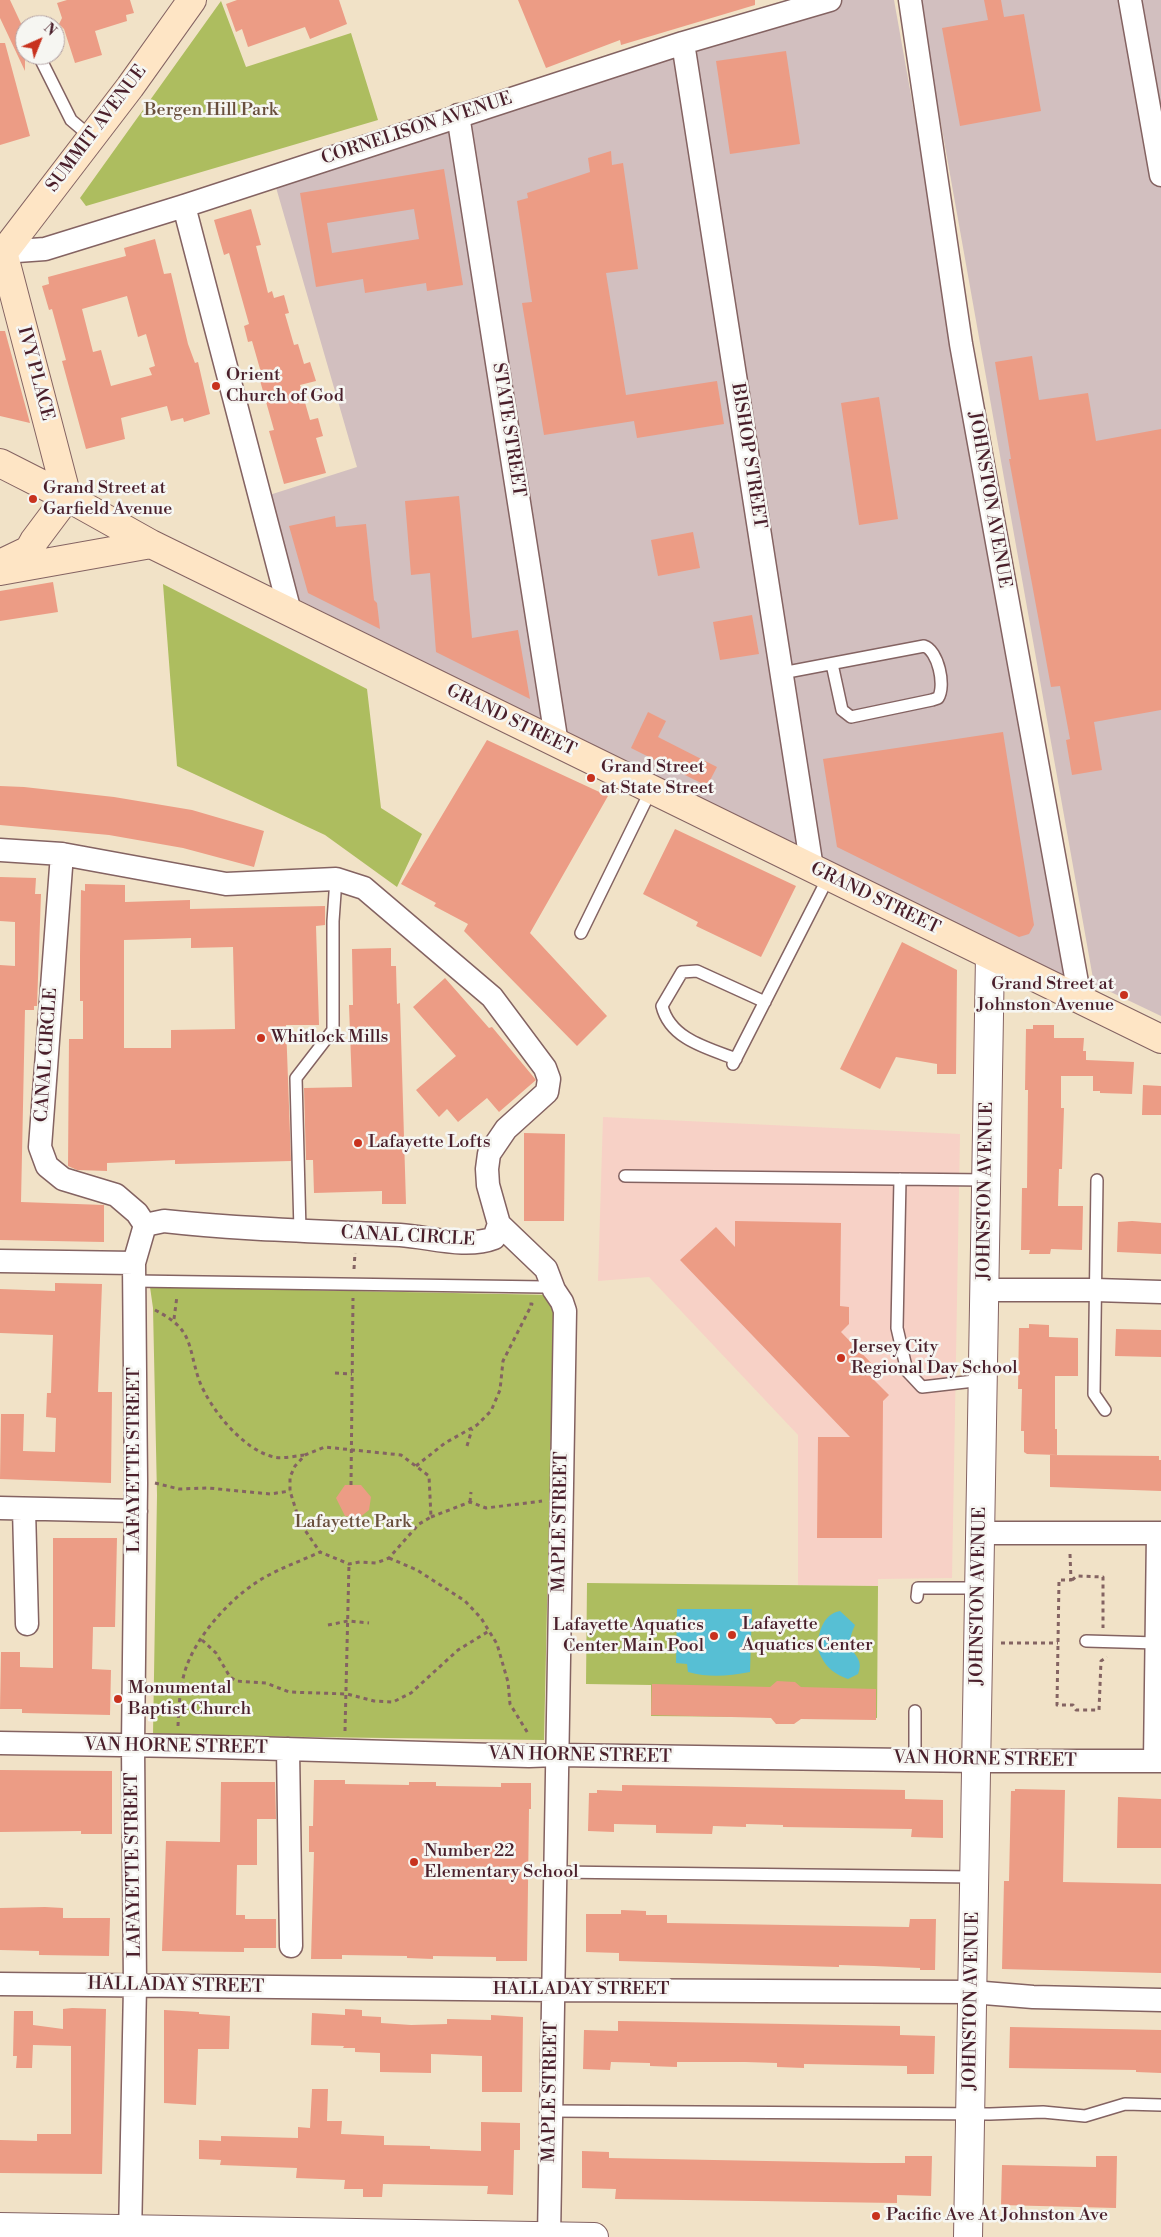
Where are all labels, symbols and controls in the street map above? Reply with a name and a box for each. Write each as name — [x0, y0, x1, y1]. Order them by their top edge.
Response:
north arrow — [15, 15, 65, 65]
text: N — [39, 20, 60, 40]
street label: SUMMIT AVENUE — [42, 61, 152, 197]
street label: CORNELISON AVENUE — [319, 88, 515, 170]
park label: Bergen Hill Park — [144, 100, 278, 122]
street label: IVY PLACE — [12, 325, 58, 423]
street label: STATE STREET — [487, 361, 529, 499]
place label: Orient Church of God — [226, 365, 344, 408]
marker: Orient Church of God — [210, 380, 222, 392]
street label: BISHOP STREET — [726, 382, 770, 530]
street label: JOHNSTON AVENUE — [963, 410, 1015, 590]
place label: Grand Street at Garfield Avenue — [43, 478, 172, 520]
marker: Grand Street at Garfield Avenue — [27, 493, 39, 505]
street label: GRAND STREET — [443, 680, 579, 762]
place label: Grand Street at State Street — [601, 757, 714, 800]
marker: Grand Street at State Street — [585, 772, 597, 784]
street label: GRAND STREET — [807, 858, 943, 940]
place label: Grand Street at Johnston Avenue — [977, 974, 1114, 1016]
street label: CANAL CIRCLE — [32, 987, 62, 1123]
marker: Grand Street at Johnston Avenue — [1118, 989, 1130, 1001]
place label: Whitlock Mills — [271, 1027, 388, 1049]
marker: Whitlock Mills — [255, 1032, 267, 1044]
street label: JOHNSTON AVENUE — [974, 1102, 998, 1280]
place label: Lafayette Lofts — [368, 1132, 491, 1154]
marker: Lafayette Lofts — [352, 1137, 364, 1149]
street label: CANAL CIRCLE — [340, 1223, 476, 1251]
place label: Jersey City Regional Day School — [851, 1337, 1018, 1380]
marker: Jersey City Regional Day School — [835, 1352, 847, 1364]
street label: LAFAYETTE STREET — [124, 1367, 146, 1553]
street label: MAPLE STREET — [549, 1451, 573, 1593]
street label: JOHNSTON AVENUE — [967, 1507, 991, 1685]
park label: Lafayette Park — [295, 1512, 411, 1534]
place label: Lafayette Aquatics Center — [742, 1614, 873, 1656]
place label: Lafayette Aquatics Center Main Pool — [553, 1615, 704, 1658]
marker: Lafayette Aquatics Center — [726, 1629, 738, 1641]
marker: Lafayette Aquatics Center Main Pool — [708, 1630, 720, 1642]
place label: Monumental Baptist Church — [128, 1678, 251, 1720]
marker: Monumental Baptist Church — [112, 1693, 124, 1705]
street label: VAN HORNE STREET — [84, 1735, 268, 1759]
street label: VAN HORNE STREET — [488, 1744, 672, 1768]
street label: VAN HORNE STREET — [893, 1748, 1077, 1772]
street label: LAFAYETTE STREET — [122, 1772, 146, 1958]
place label: Number 22 Elementary School — [424, 1841, 579, 1884]
marker: Number 22 Elementary School — [408, 1856, 420, 1868]
street label: JOHNSTON AVENUE — [960, 1912, 984, 2090]
street label: HALLADAY STREET — [87, 1974, 265, 1998]
street label: HALLADAY STREET — [493, 1979, 669, 2001]
street label: MAPLE STREET — [539, 2021, 563, 2163]
place label: Pacific Ave At Johnston Ave — [886, 2205, 1108, 2227]
marker: Pacific Ave At Johnston Ave — [870, 2210, 882, 2222]

